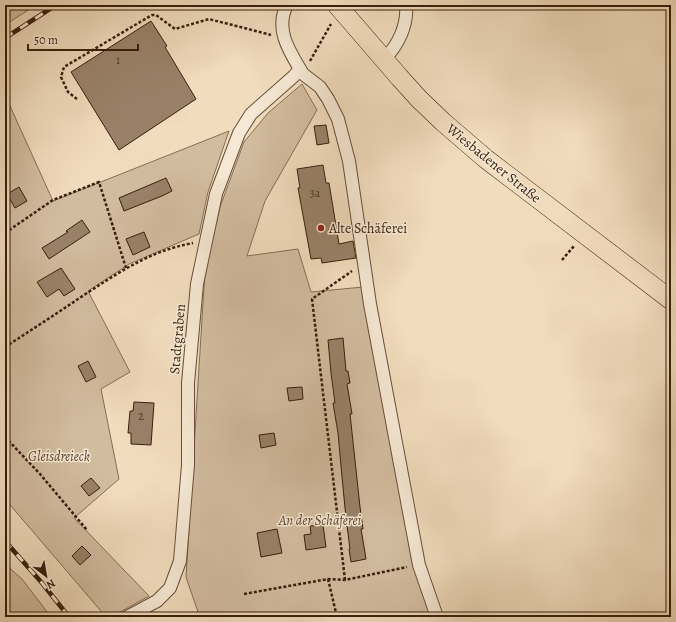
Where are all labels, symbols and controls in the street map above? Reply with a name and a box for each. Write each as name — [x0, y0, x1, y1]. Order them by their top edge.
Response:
scale bar — [28, 26, 138, 52]
text: 50 m — [34, 32, 58, 48]
house number: 1 — [116, 52, 120, 68]
street label: Wiesbadener Straße — [442, 119, 545, 207]
house number: 3a — [310, 185, 321, 201]
place label: Alte Schäferei — [328, 219, 407, 238]
marker: Alte Schäferei — [316, 223, 326, 233]
street label: Stadtgraben — [165, 303, 190, 375]
house number: 2 — [138, 408, 144, 424]
park label: Gleisdreieck — [28, 447, 90, 466]
park label: An der Schäferei — [278, 511, 361, 530]
north arrow — [26, 556, 66, 596]
text: N — [44, 576, 58, 593]

